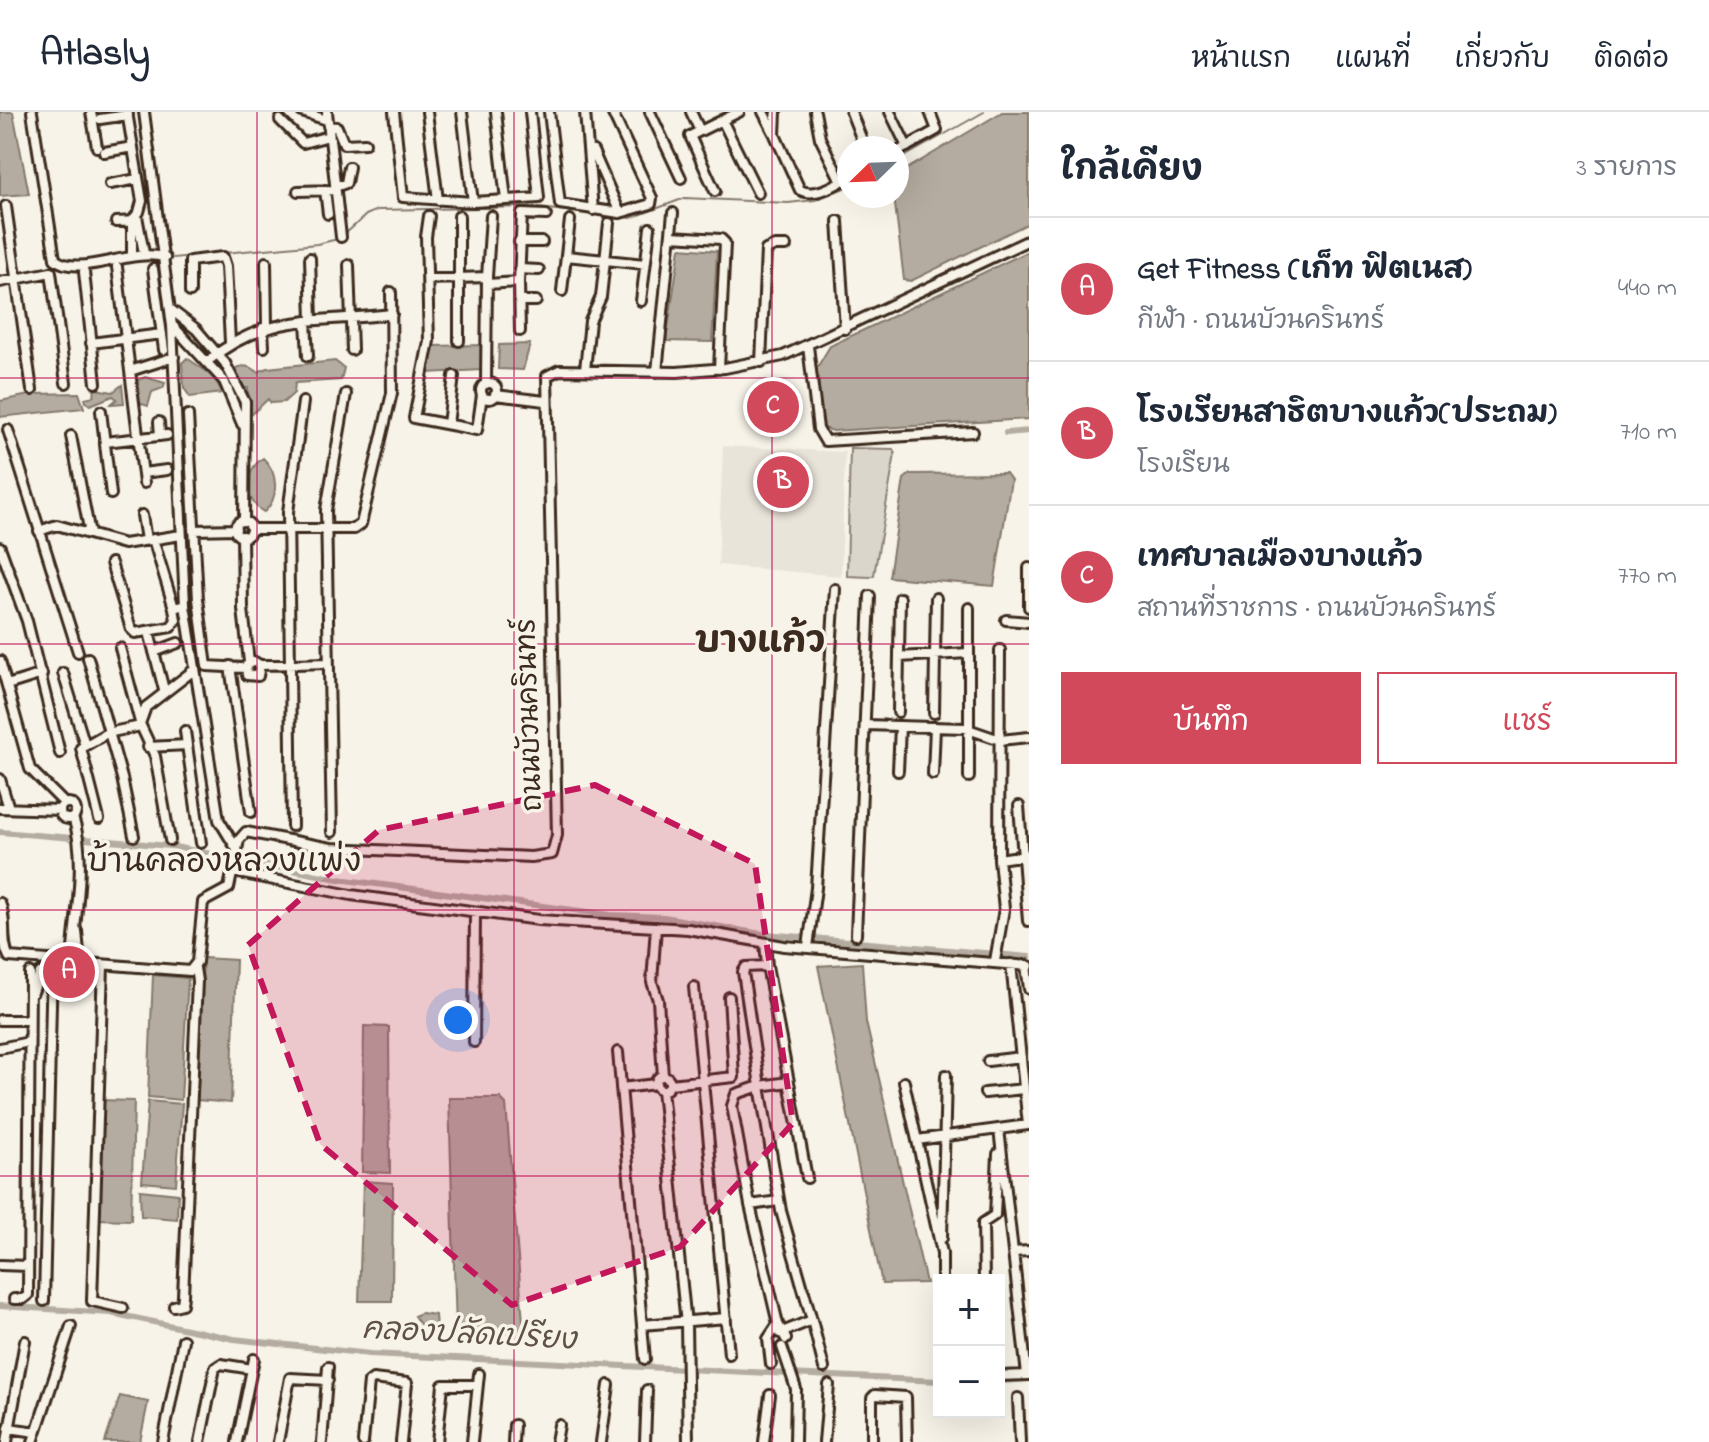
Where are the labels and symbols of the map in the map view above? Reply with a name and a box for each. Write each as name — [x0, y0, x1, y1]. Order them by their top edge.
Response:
north arrow — [837, 136, 909, 208]
pin: C — [747, 377, 799, 437]
pin: B — [757, 452, 809, 512]
district label: บางแก้ว — [695, 616, 825, 670]
street label: ถนนบัวนครินทร์ — [505, 618, 555, 812]
district label: บ้านคลองหลวงแพ่ง — [87, 839, 361, 887]
pin: A — [43, 942, 95, 1002]
your location — [438, 1000, 478, 1040]
water label: คลองปลัดเปรียง — [361, 1308, 580, 1364]

